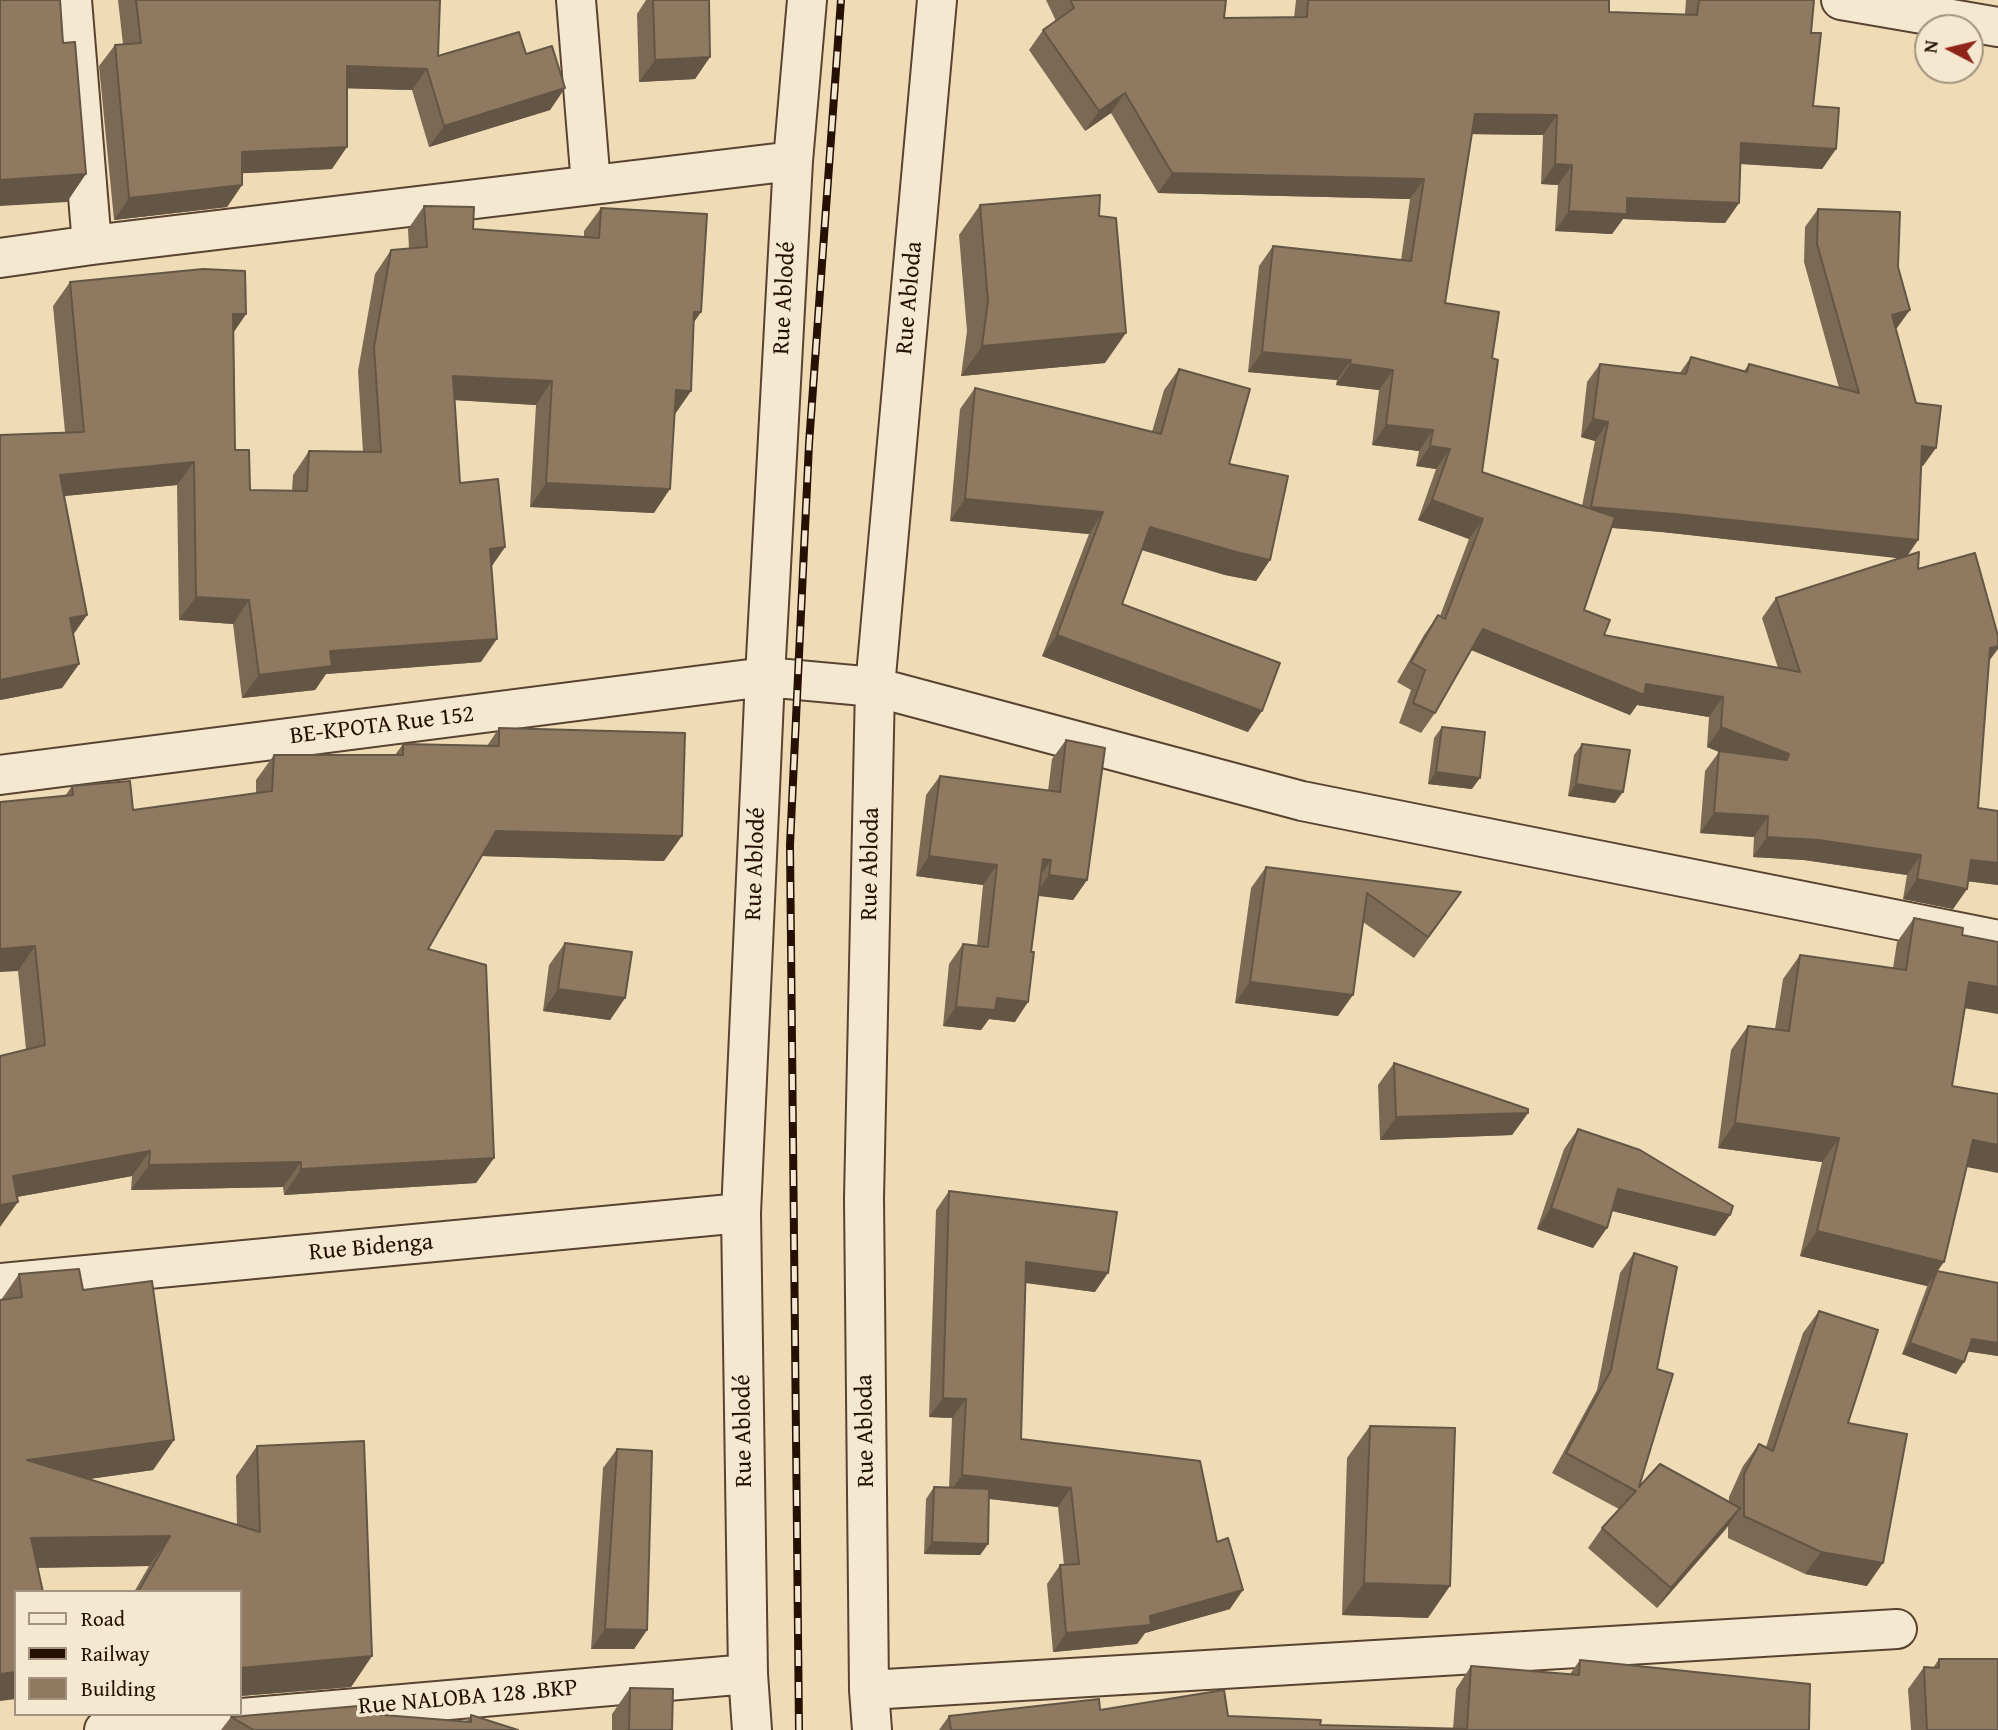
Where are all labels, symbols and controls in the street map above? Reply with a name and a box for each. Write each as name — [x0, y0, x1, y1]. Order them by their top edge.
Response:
north arrow — [1914, 14, 1984, 84]
text: N — [1915, 39, 1945, 55]
street label: Rue Abloda — [891, 240, 929, 356]
street label: Rue Ablodé — [768, 241, 802, 355]
street label: BE-KPOTA Rue 152 — [288, 700, 476, 752]
street label: Rue Ablodé — [740, 807, 772, 921]
street label: Rue Abloda — [856, 807, 886, 921]
street label: Rue Bidenga — [308, 1228, 434, 1268]
street label: Rue Ablodé — [729, 1374, 759, 1488]
street label: Rue Abloda — [851, 1374, 881, 1488]
legend — [14, 1590, 242, 1716]
text: Road — [81, 1603, 125, 1634]
text: Railway — [81, 1638, 150, 1669]
text: Building — [81, 1673, 155, 1704]
street label: Rue NALOBA 128 .BKP — [357, 1674, 579, 1722]

